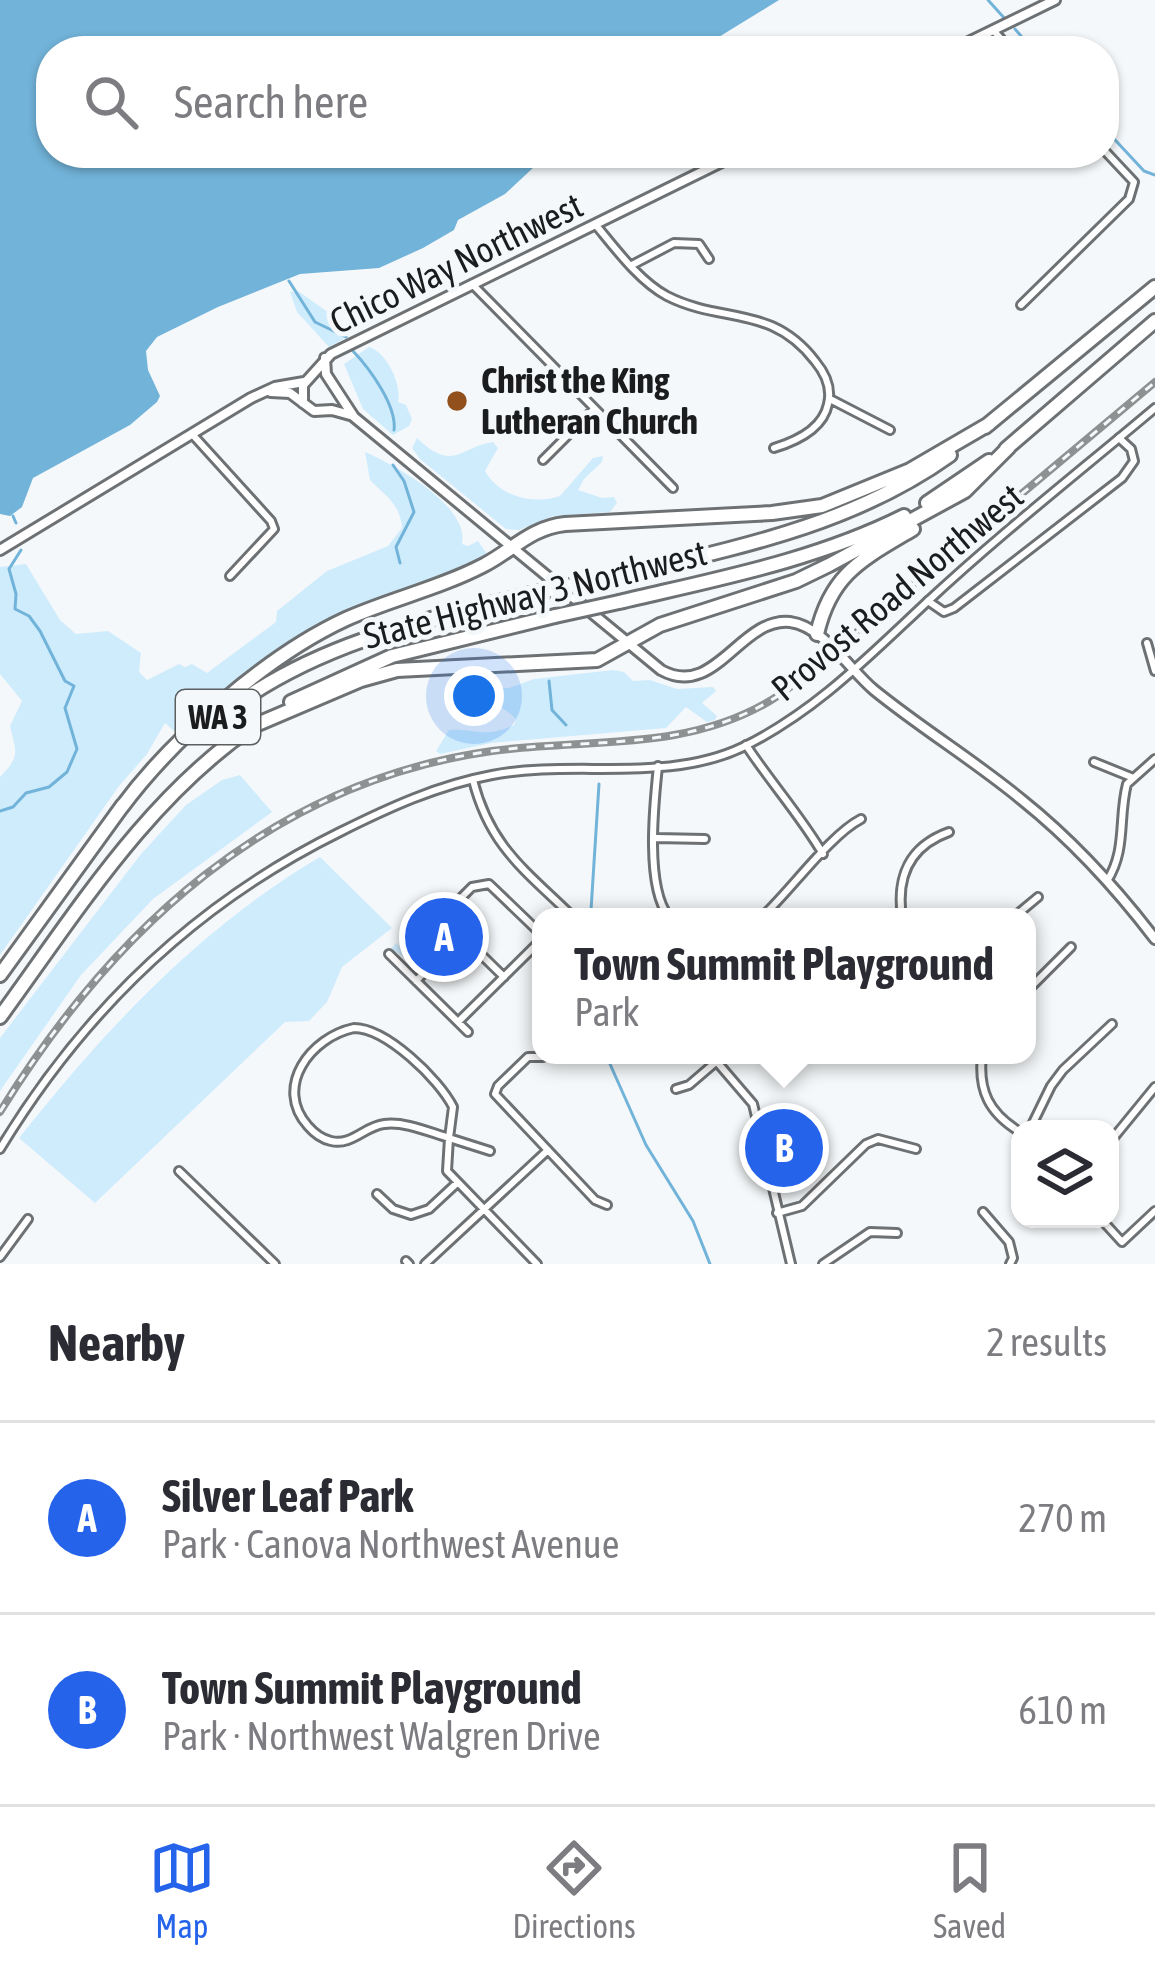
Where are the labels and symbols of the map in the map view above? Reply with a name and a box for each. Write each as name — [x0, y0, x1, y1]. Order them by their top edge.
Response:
street label: Chico Way Northwest — [323, 184, 589, 342]
place label: Christ the King Lutheran Church — [481, 359, 698, 442]
marker: Christ the King Lutheran Church — [444, 388, 470, 414]
street label: Provost Road Northwest — [763, 475, 1031, 709]
street label: State Highway 3 Northwest — [359, 531, 711, 657]
your location — [444, 666, 504, 726]
road number: WA 3 — [176, 690, 260, 744]
pin: A — [405, 892, 483, 982]
pin: B — [745, 1103, 823, 1193]

